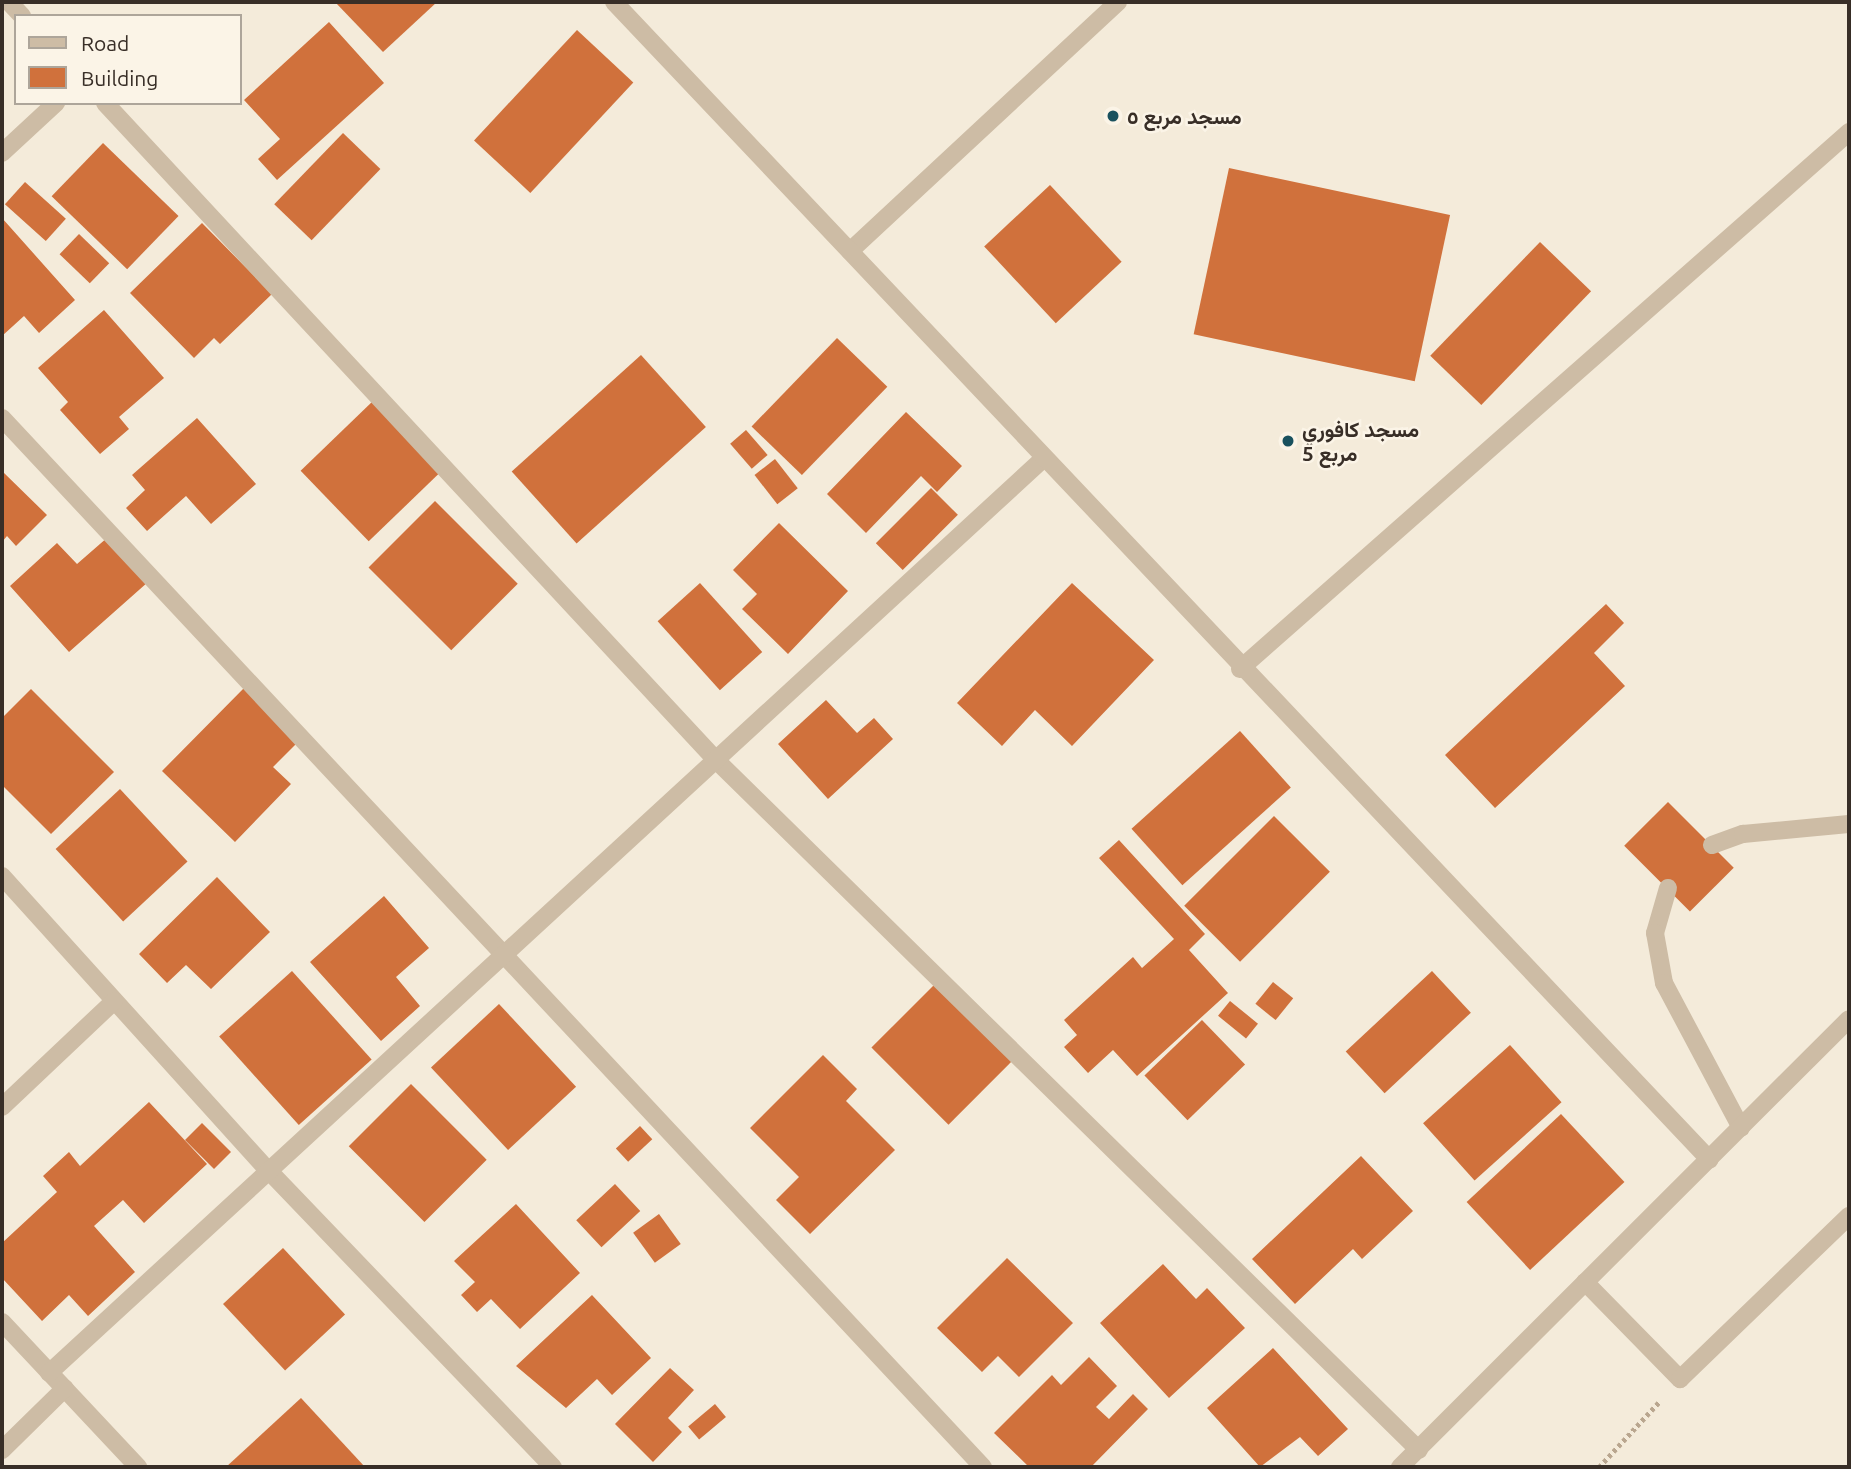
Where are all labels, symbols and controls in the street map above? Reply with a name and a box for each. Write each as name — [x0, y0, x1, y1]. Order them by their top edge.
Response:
legend — [14, 14, 242, 105]
text: Road — [81, 31, 129, 55]
text: Building — [81, 66, 158, 90]
place label: مسجد مربع ٥ — [1127, 103, 1242, 129]
marker: مسجد مربع ٥ — [1105, 108, 1121, 124]
place label: مسجد كافوري مربع 5 — [1302, 416, 1419, 466]
marker: مسجد كافوري مربع 5 — [1280, 433, 1296, 449]

